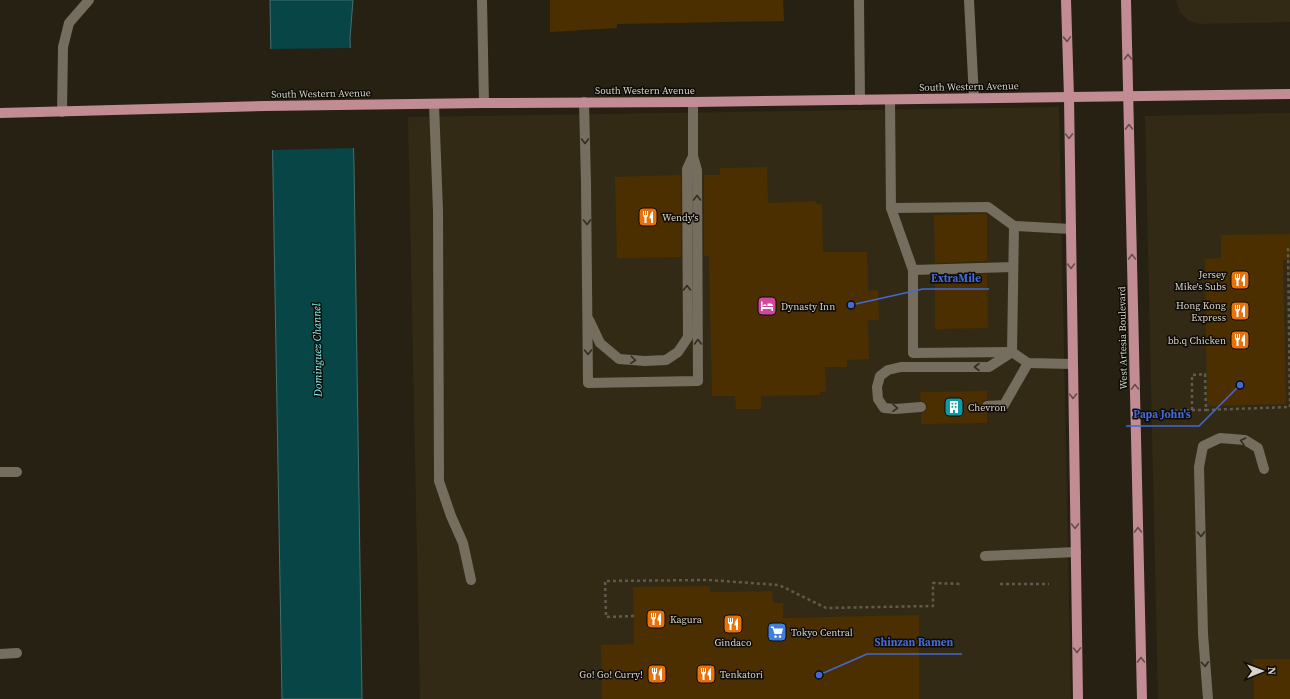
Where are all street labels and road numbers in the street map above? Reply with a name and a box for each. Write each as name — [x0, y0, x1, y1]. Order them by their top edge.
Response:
street label: South Western Avenue — [919, 79, 1019, 94]
street label: South Western Avenue — [595, 84, 695, 97]
street label: South Western Avenue — [271, 86, 371, 101]
street label: West Artesia Boulevard — [1115, 286, 1130, 390]

